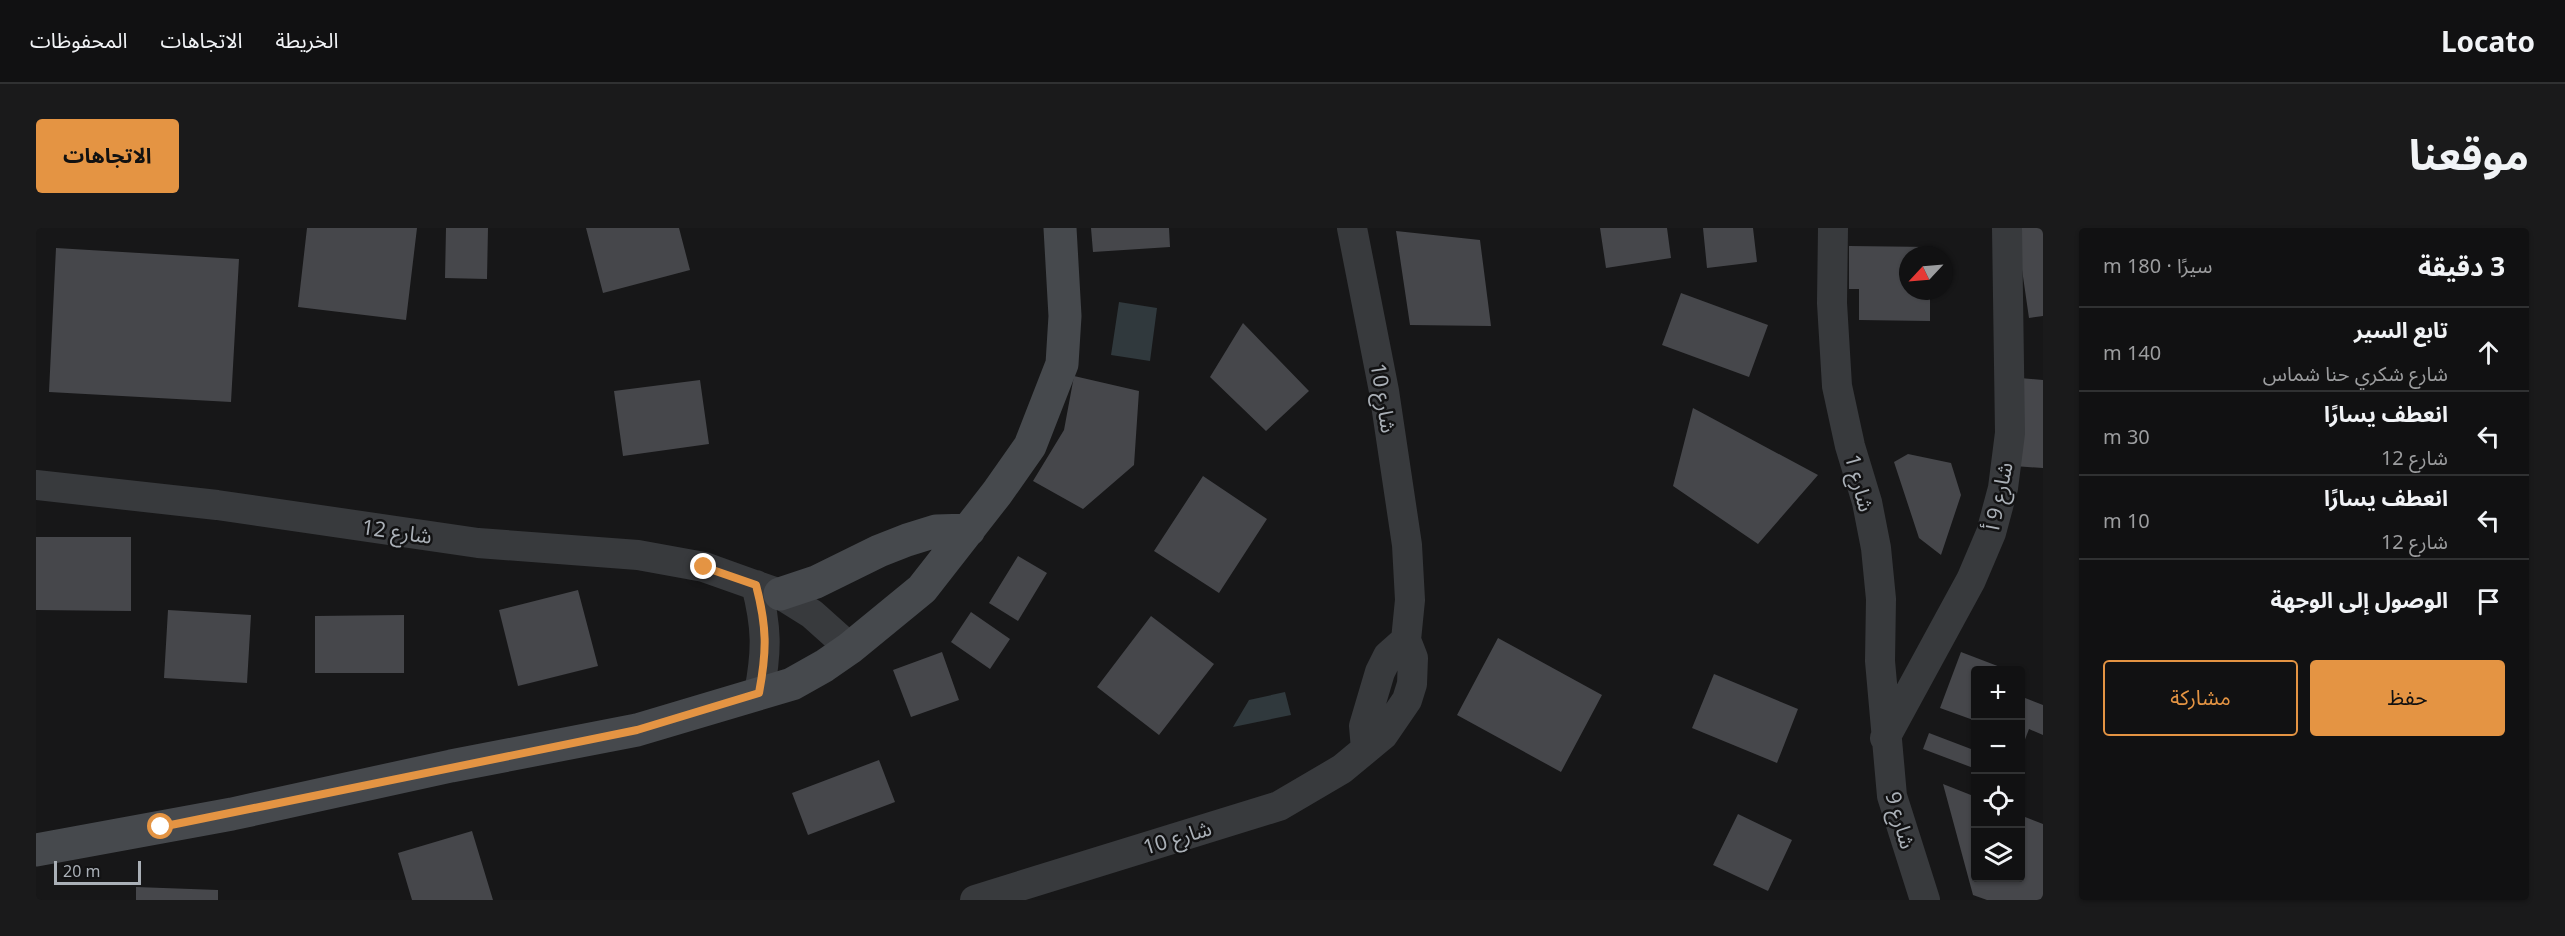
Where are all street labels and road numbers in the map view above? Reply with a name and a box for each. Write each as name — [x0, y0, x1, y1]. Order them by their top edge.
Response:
street label: شارع 10 — [1363, 361, 1403, 435]
street label: شارع 1 — [1837, 451, 1881, 515]
street label: شارع 9 أ — [1977, 459, 2021, 533]
street label: شارع 12 — [360, 512, 434, 552]
street label: شارع 9 — [1878, 788, 1923, 852]
street label: شارع 10 — [1139, 813, 1215, 863]

